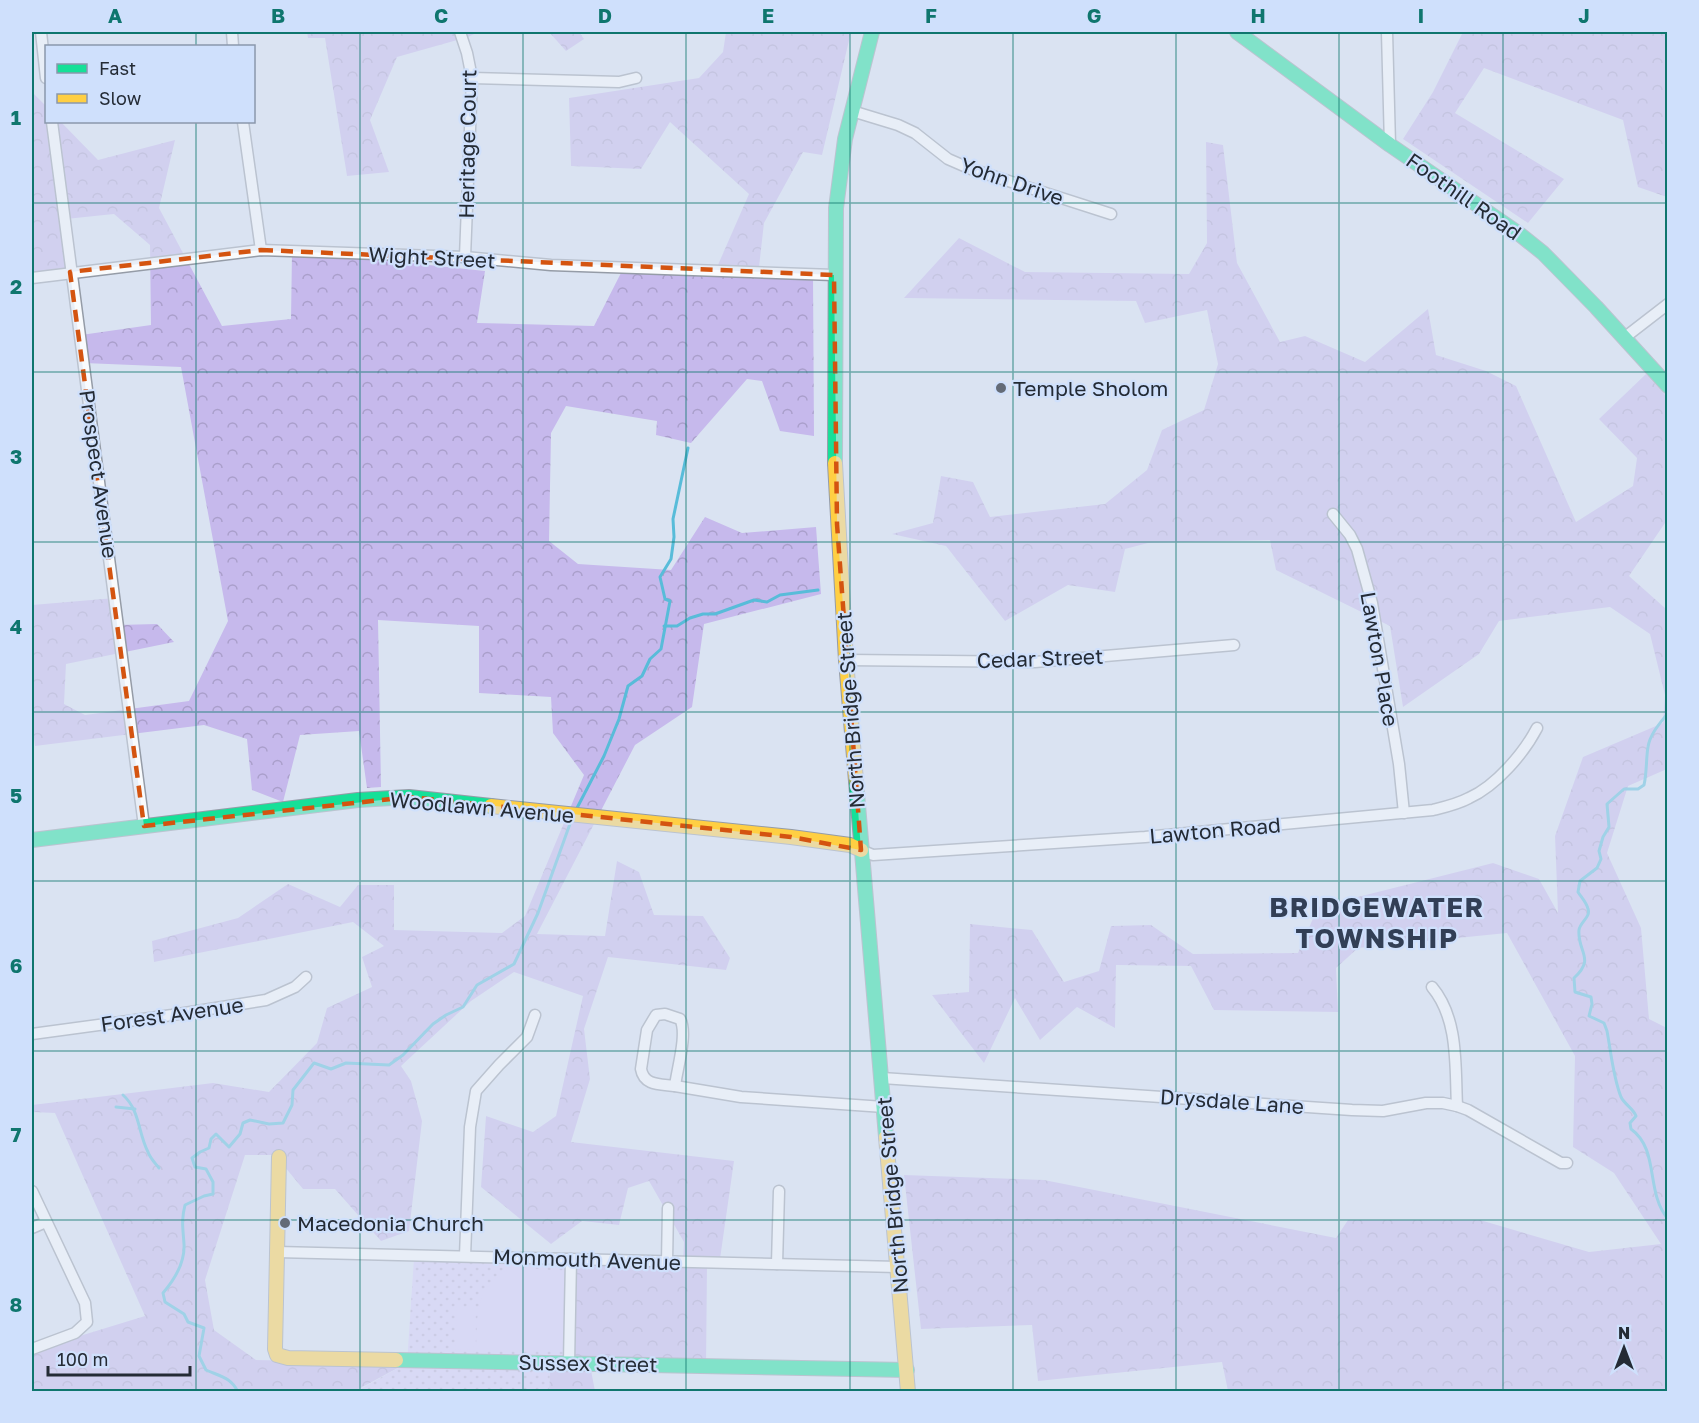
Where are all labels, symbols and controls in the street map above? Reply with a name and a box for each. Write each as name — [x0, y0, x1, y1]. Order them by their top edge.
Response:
text: A — [108, 3, 122, 27]
text: B — [271, 3, 285, 27]
text: C — [434, 3, 448, 27]
text: D — [598, 3, 612, 27]
text: E — [762, 3, 774, 27]
text: F — [925, 3, 937, 27]
text: G — [1087, 3, 1101, 27]
text: H — [1250, 3, 1266, 27]
text: I — [1418, 3, 1424, 27]
text: J — [1578, 3, 1590, 27]
legend — [45, 45, 255, 123]
text: Fast — [99, 57, 136, 79]
street label: Heritage Court — [453, 69, 481, 219]
text: Slow — [99, 87, 142, 109]
text: 1 — [11, 105, 21, 129]
street label: Foothill Road — [1401, 147, 1527, 245]
street label: Yohn Drive — [957, 151, 1067, 211]
street label: Wight Street — [368, 241, 496, 273]
text: 2 — [10, 274, 22, 298]
place label: Temple Sholom — [1013, 375, 1168, 401]
marker: Temple Sholom — [994, 381, 1008, 395]
street label: Prospect Avenue — [74, 388, 124, 560]
text: 3 — [10, 444, 22, 468]
street label: Lawton Place — [1355, 590, 1405, 728]
street label: North Bridge Street — [830, 611, 870, 809]
text: 4 — [10, 614, 22, 638]
street label: Cedar Street — [976, 643, 1104, 673]
text: 5 — [10, 783, 22, 807]
street label: Woodlawn Avenue — [389, 786, 575, 828]
street label: Lawton Road — [1148, 811, 1282, 849]
district label: BRIDGEWATER TOWNSHIP — [1269, 891, 1485, 954]
text: 6 — [10, 953, 22, 977]
street label: Forest Avenue — [99, 991, 245, 1037]
street label: Drysdale Lane — [1159, 1083, 1305, 1119]
street label: North Bridge Street — [870, 1096, 914, 1294]
text: 7 — [11, 1122, 22, 1146]
place label: Macedonia Church — [297, 1210, 484, 1236]
marker: Macedonia Church — [278, 1216, 292, 1230]
street label: Monmouth Avenue — [493, 1243, 681, 1275]
text: 8 — [10, 1292, 22, 1316]
north arrow — [1594, 1318, 1654, 1378]
text: N — [1618, 1323, 1630, 1343]
scale bar — [48, 1339, 190, 1377]
text: 100 m — [57, 1348, 108, 1370]
street label: Sussex Street — [518, 1349, 658, 1377]

